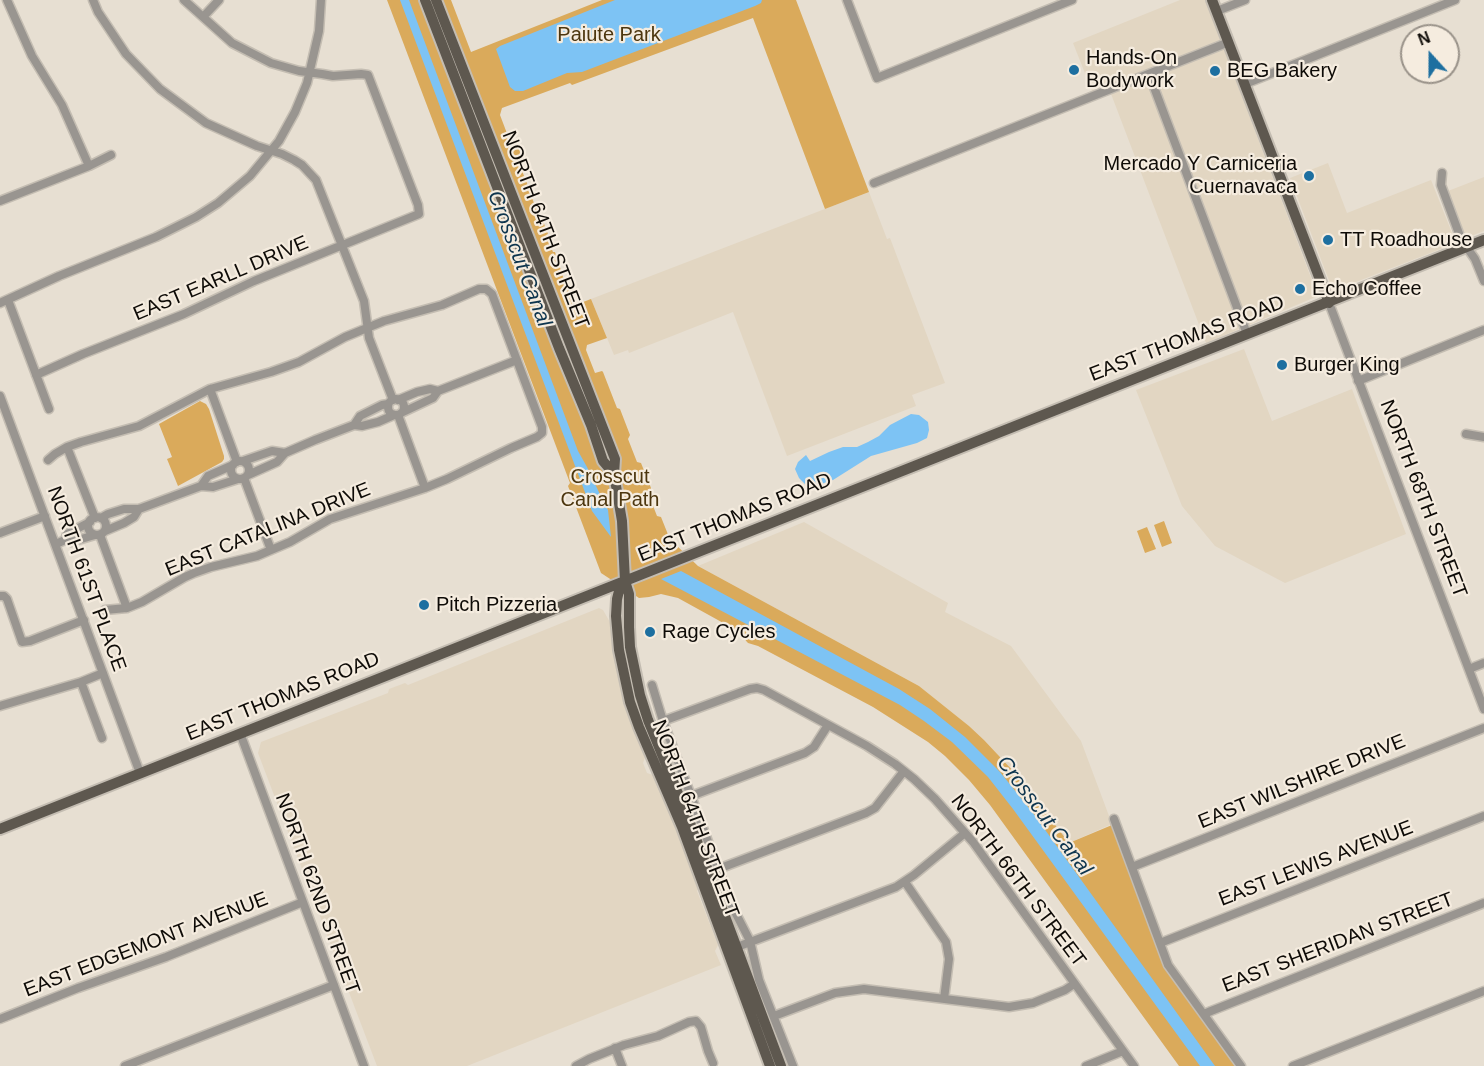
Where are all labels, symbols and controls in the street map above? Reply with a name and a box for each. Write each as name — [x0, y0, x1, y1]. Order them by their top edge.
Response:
park label: Paiute Park — [557, 23, 661, 47]
north arrow — [1400, 24, 1460, 84]
text: N — [1416, 29, 1433, 49]
place label: Hands-On Bodywork — [1086, 46, 1177, 93]
place label: BEG Bakery — [1227, 59, 1337, 83]
marker: Hands-On Bodywork — [1067, 63, 1081, 77]
marker: BEG Bakery — [1208, 64, 1222, 78]
street label: NORTH 64TH STREET — [496, 128, 594, 332]
place label: Mercado Y Carniceria Cuernavaca — [1104, 152, 1297, 199]
marker: Mercado Y Carniceria Cuernavaca — [1302, 169, 1316, 183]
water label: Crosscut Canal — [482, 187, 556, 331]
place label: TT Roadhouse — [1340, 228, 1472, 252]
street label: EAST EARLL DRIVE — [130, 231, 312, 327]
marker: TT Roadhouse — [1321, 233, 1335, 247]
place label: Echo Coffee — [1312, 277, 1422, 301]
marker: Echo Coffee — [1293, 282, 1307, 296]
street label: EAST THOMAS ROAD — [1086, 291, 1288, 387]
place label: Burger King — [1294, 353, 1400, 377]
marker: Burger King — [1275, 358, 1289, 372]
street label: NORTH 68TH STREET — [1374, 397, 1472, 601]
park label: Crosscut Canal Path — [561, 465, 659, 512]
street label: EAST THOMAS ROAD — [635, 468, 835, 568]
street label: EAST CATALINA DRIVE — [162, 478, 374, 582]
street label: NORTH 61ST PLACE — [41, 483, 131, 675]
place label: Pitch Pizzeria — [436, 593, 557, 617]
marker: Pitch Pizzeria — [417, 598, 431, 612]
place label: Rage Cycles — [662, 620, 775, 644]
marker: Rage Cycles — [643, 625, 657, 639]
street label: EAST THOMAS ROAD — [183, 647, 383, 747]
street label: NORTH 64TH STREET — [646, 717, 744, 921]
street label: EAST WILSHIRE DRIVE — [1195, 729, 1409, 835]
water label: Crosscut Canal — [991, 751, 1097, 881]
street label: NORTH 62ND STREET — [269, 790, 365, 998]
street label: NORTH 66TH STREET — [945, 790, 1091, 972]
street label: EAST LEWIS AVENUE — [1215, 816, 1417, 912]
street label: EAST EDGEMONT AVENUE — [20, 887, 272, 1003]
street label: EAST SHERIDAN STREET — [1219, 888, 1457, 998]

